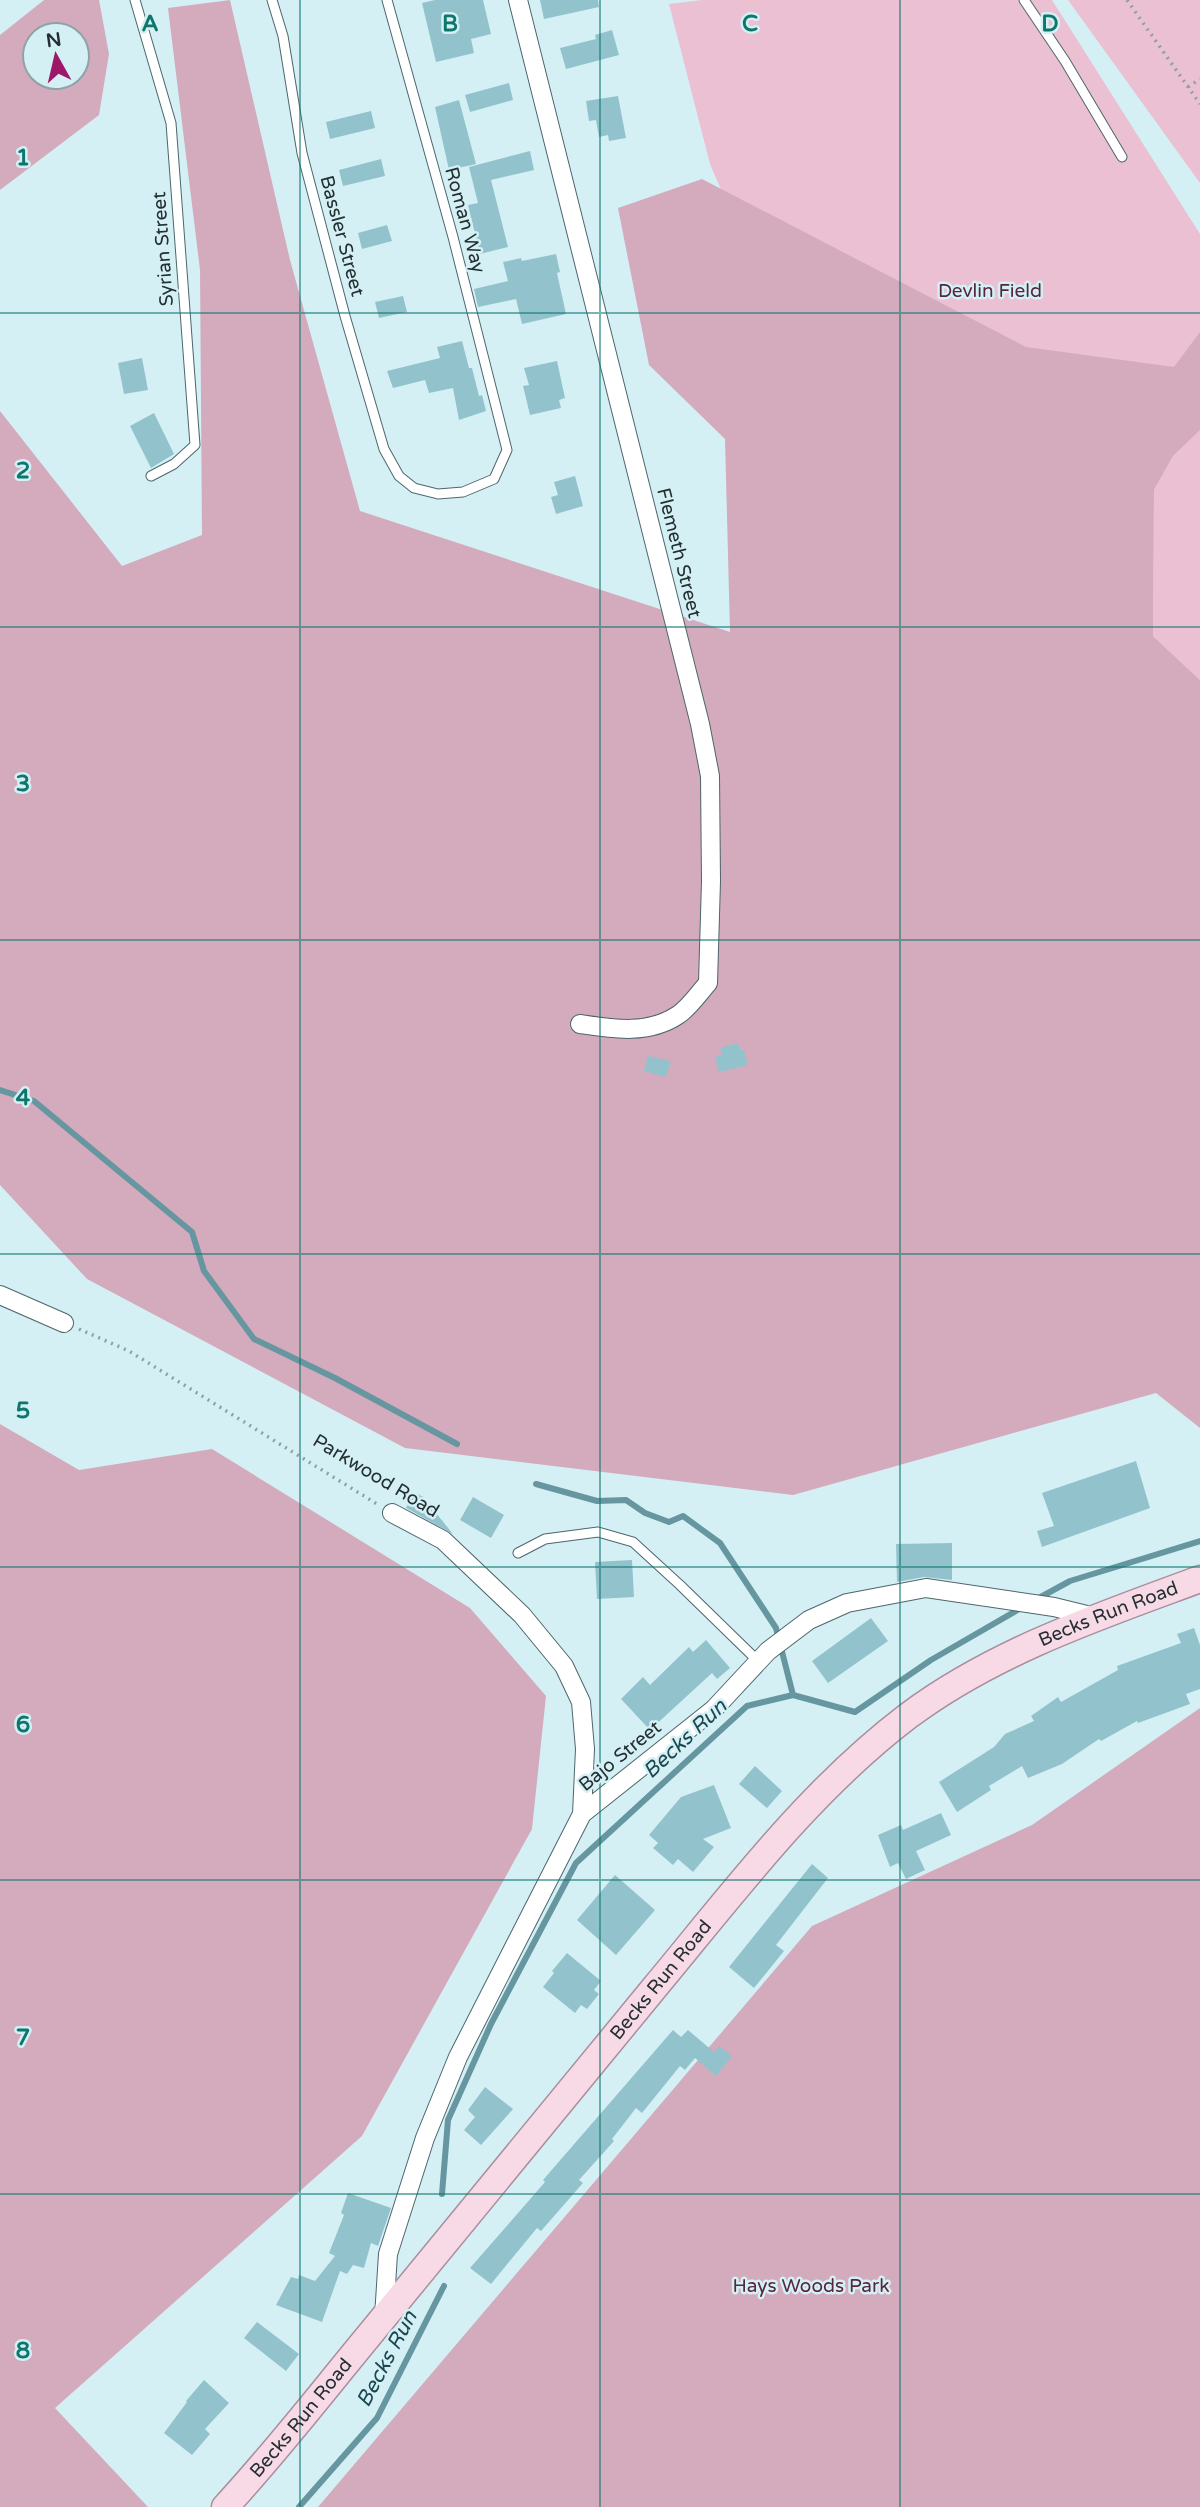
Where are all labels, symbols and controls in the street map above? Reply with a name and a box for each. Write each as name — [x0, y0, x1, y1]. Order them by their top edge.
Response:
text: A — [141, 10, 159, 38]
text: B — [442, 10, 458, 38]
text: C — [742, 10, 758, 38]
text: D — [1041, 10, 1059, 38]
north arrow — [21, 21, 91, 91]
text: N — [45, 28, 63, 52]
text: 1 — [16, 144, 30, 172]
street label: Roman Way — [440, 165, 490, 275]
street label: Bassler Street — [315, 173, 369, 299]
street label: Syrian Street — [148, 191, 178, 307]
park label: Devlin Field — [938, 280, 1042, 302]
text: 2 — [16, 457, 30, 485]
street label: Flemeth Street — [652, 486, 706, 620]
text: 3 — [16, 770, 30, 798]
text: 4 — [16, 1084, 31, 1112]
text: 5 — [16, 1397, 30, 1425]
street label: Parkwood Road — [309, 1430, 443, 1522]
street label: Becks Run Road — [1035, 1577, 1181, 1651]
water label: Becks Run — [638, 1693, 733, 1784]
text: 6 — [16, 1711, 30, 1739]
street label: Bajo Street — [574, 1716, 666, 1796]
street label: Becks Run Road — [606, 1916, 716, 2044]
text: 7 — [16, 2024, 30, 2052]
park label: Hays Woods Park — [732, 2275, 890, 2297]
water label: Becks Run — [351, 2306, 423, 2411]
text: 8 — [16, 2337, 30, 2365]
street label: Becks Run Road — [245, 2354, 357, 2482]

